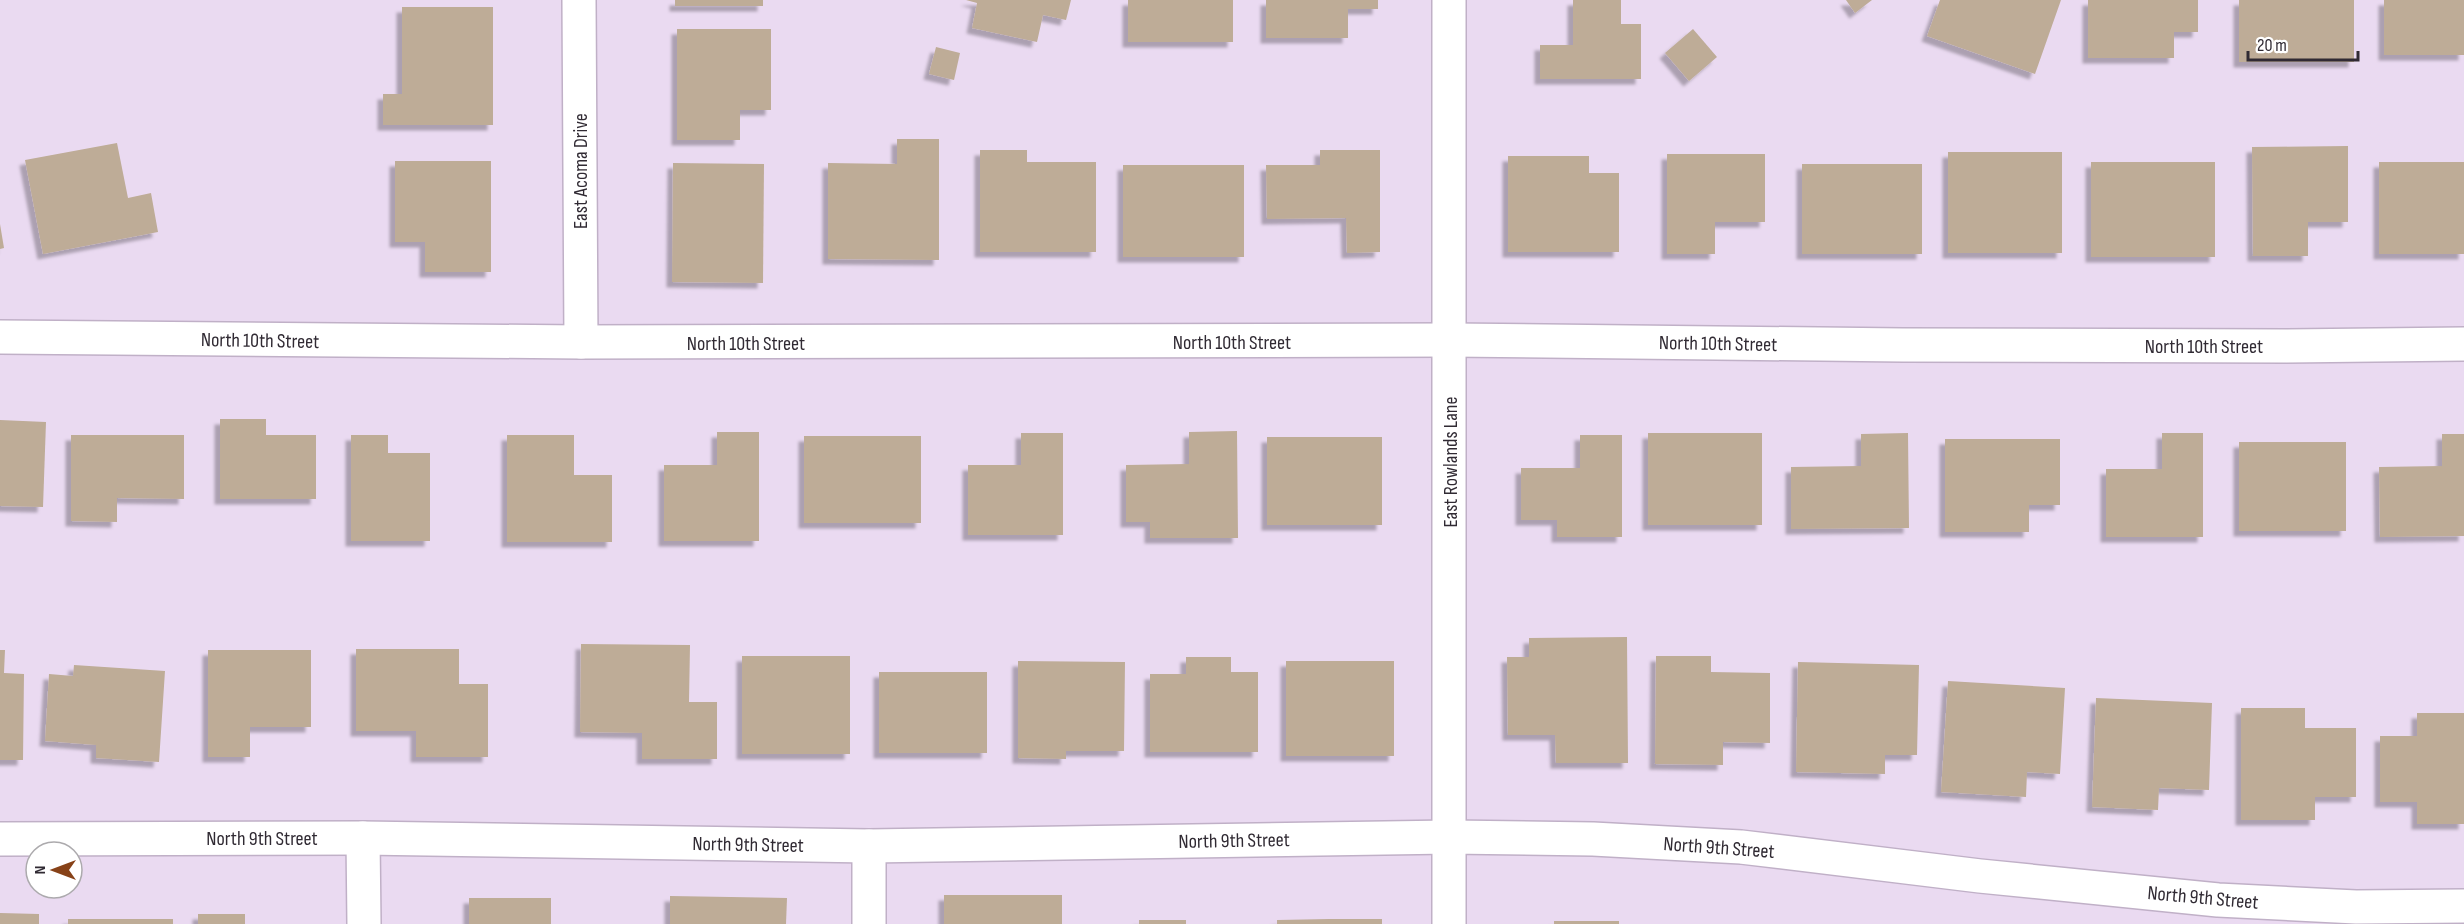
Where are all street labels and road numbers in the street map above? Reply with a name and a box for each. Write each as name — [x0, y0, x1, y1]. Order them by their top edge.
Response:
street label: East Acoma Drive — [569, 113, 593, 229]
street label: North 10th Street — [201, 328, 319, 354]
street label: North 10th Street — [1173, 331, 1291, 355]
street label: North 10th Street — [1659, 331, 1777, 357]
street label: North 10th Street — [687, 332, 805, 356]
street label: North 10th Street — [2145, 335, 2263, 359]
street label: East Rowlands Lane — [1439, 397, 1463, 527]
street label: North 9th Street — [206, 827, 318, 851]
street label: North 9th Street — [1178, 828, 1290, 854]
street label: North 9th Street — [692, 832, 804, 858]
street label: North 9th Street — [1663, 832, 1775, 864]
street label: North 9th Street — [2146, 881, 2259, 915]

